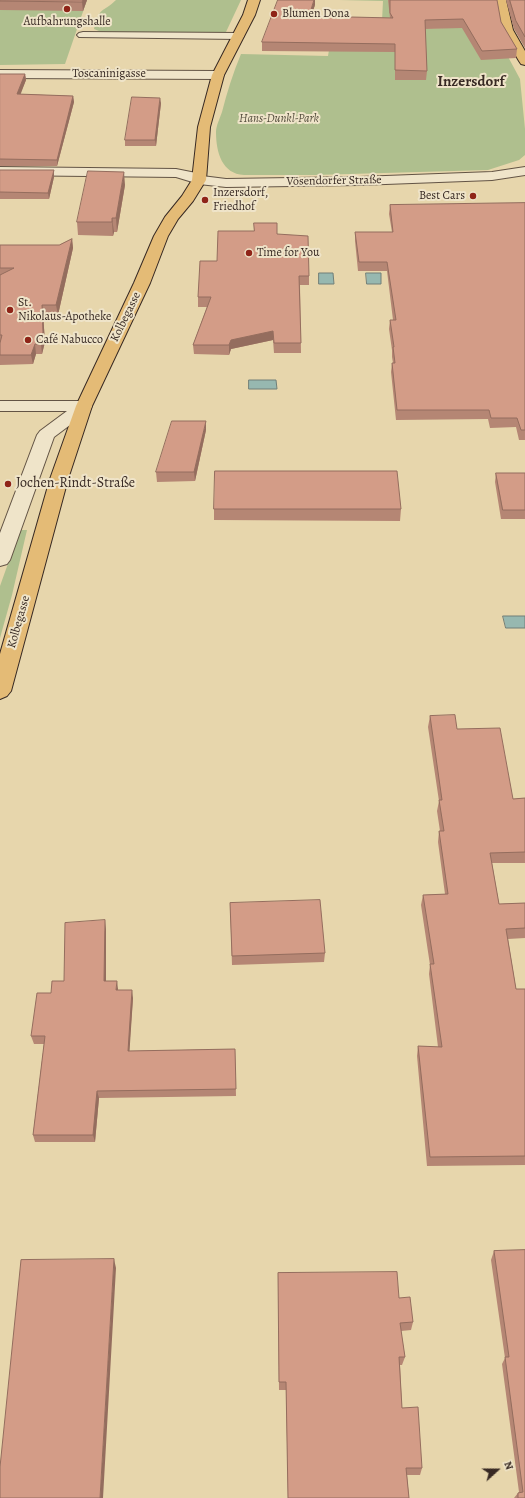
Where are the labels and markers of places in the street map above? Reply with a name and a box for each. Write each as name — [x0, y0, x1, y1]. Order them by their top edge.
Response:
marker: Aufbahrungshalle — [62, 4, 72, 14]
place label: Blumen Dona — [282, 7, 349, 21]
marker: Blumen Dona — [269, 9, 279, 19]
place label: Aufbahrungshalle — [23, 15, 111, 29]
place label: Inzersdorf, Friedhof — [213, 186, 268, 214]
place label: Best Cars — [419, 189, 465, 203]
marker: Best Cars — [468, 191, 478, 201]
marker: Inzersdorf, Friedhof — [200, 195, 210, 205]
place label: Time for You — [257, 246, 319, 260]
marker: Time for You — [244, 248, 254, 258]
place label: St. Nikolaus-Apotheke — [18, 296, 111, 324]
marker: St. Nikolaus-Apotheke — [5, 305, 15, 315]
place label: Café Nabucco — [36, 333, 103, 347]
marker: Café Nabucco — [23, 335, 33, 345]
place label: Jochen-Rindt-Straße — [16, 476, 135, 492]
marker: Jochen-Rindt-Straße — [3, 479, 13, 489]

